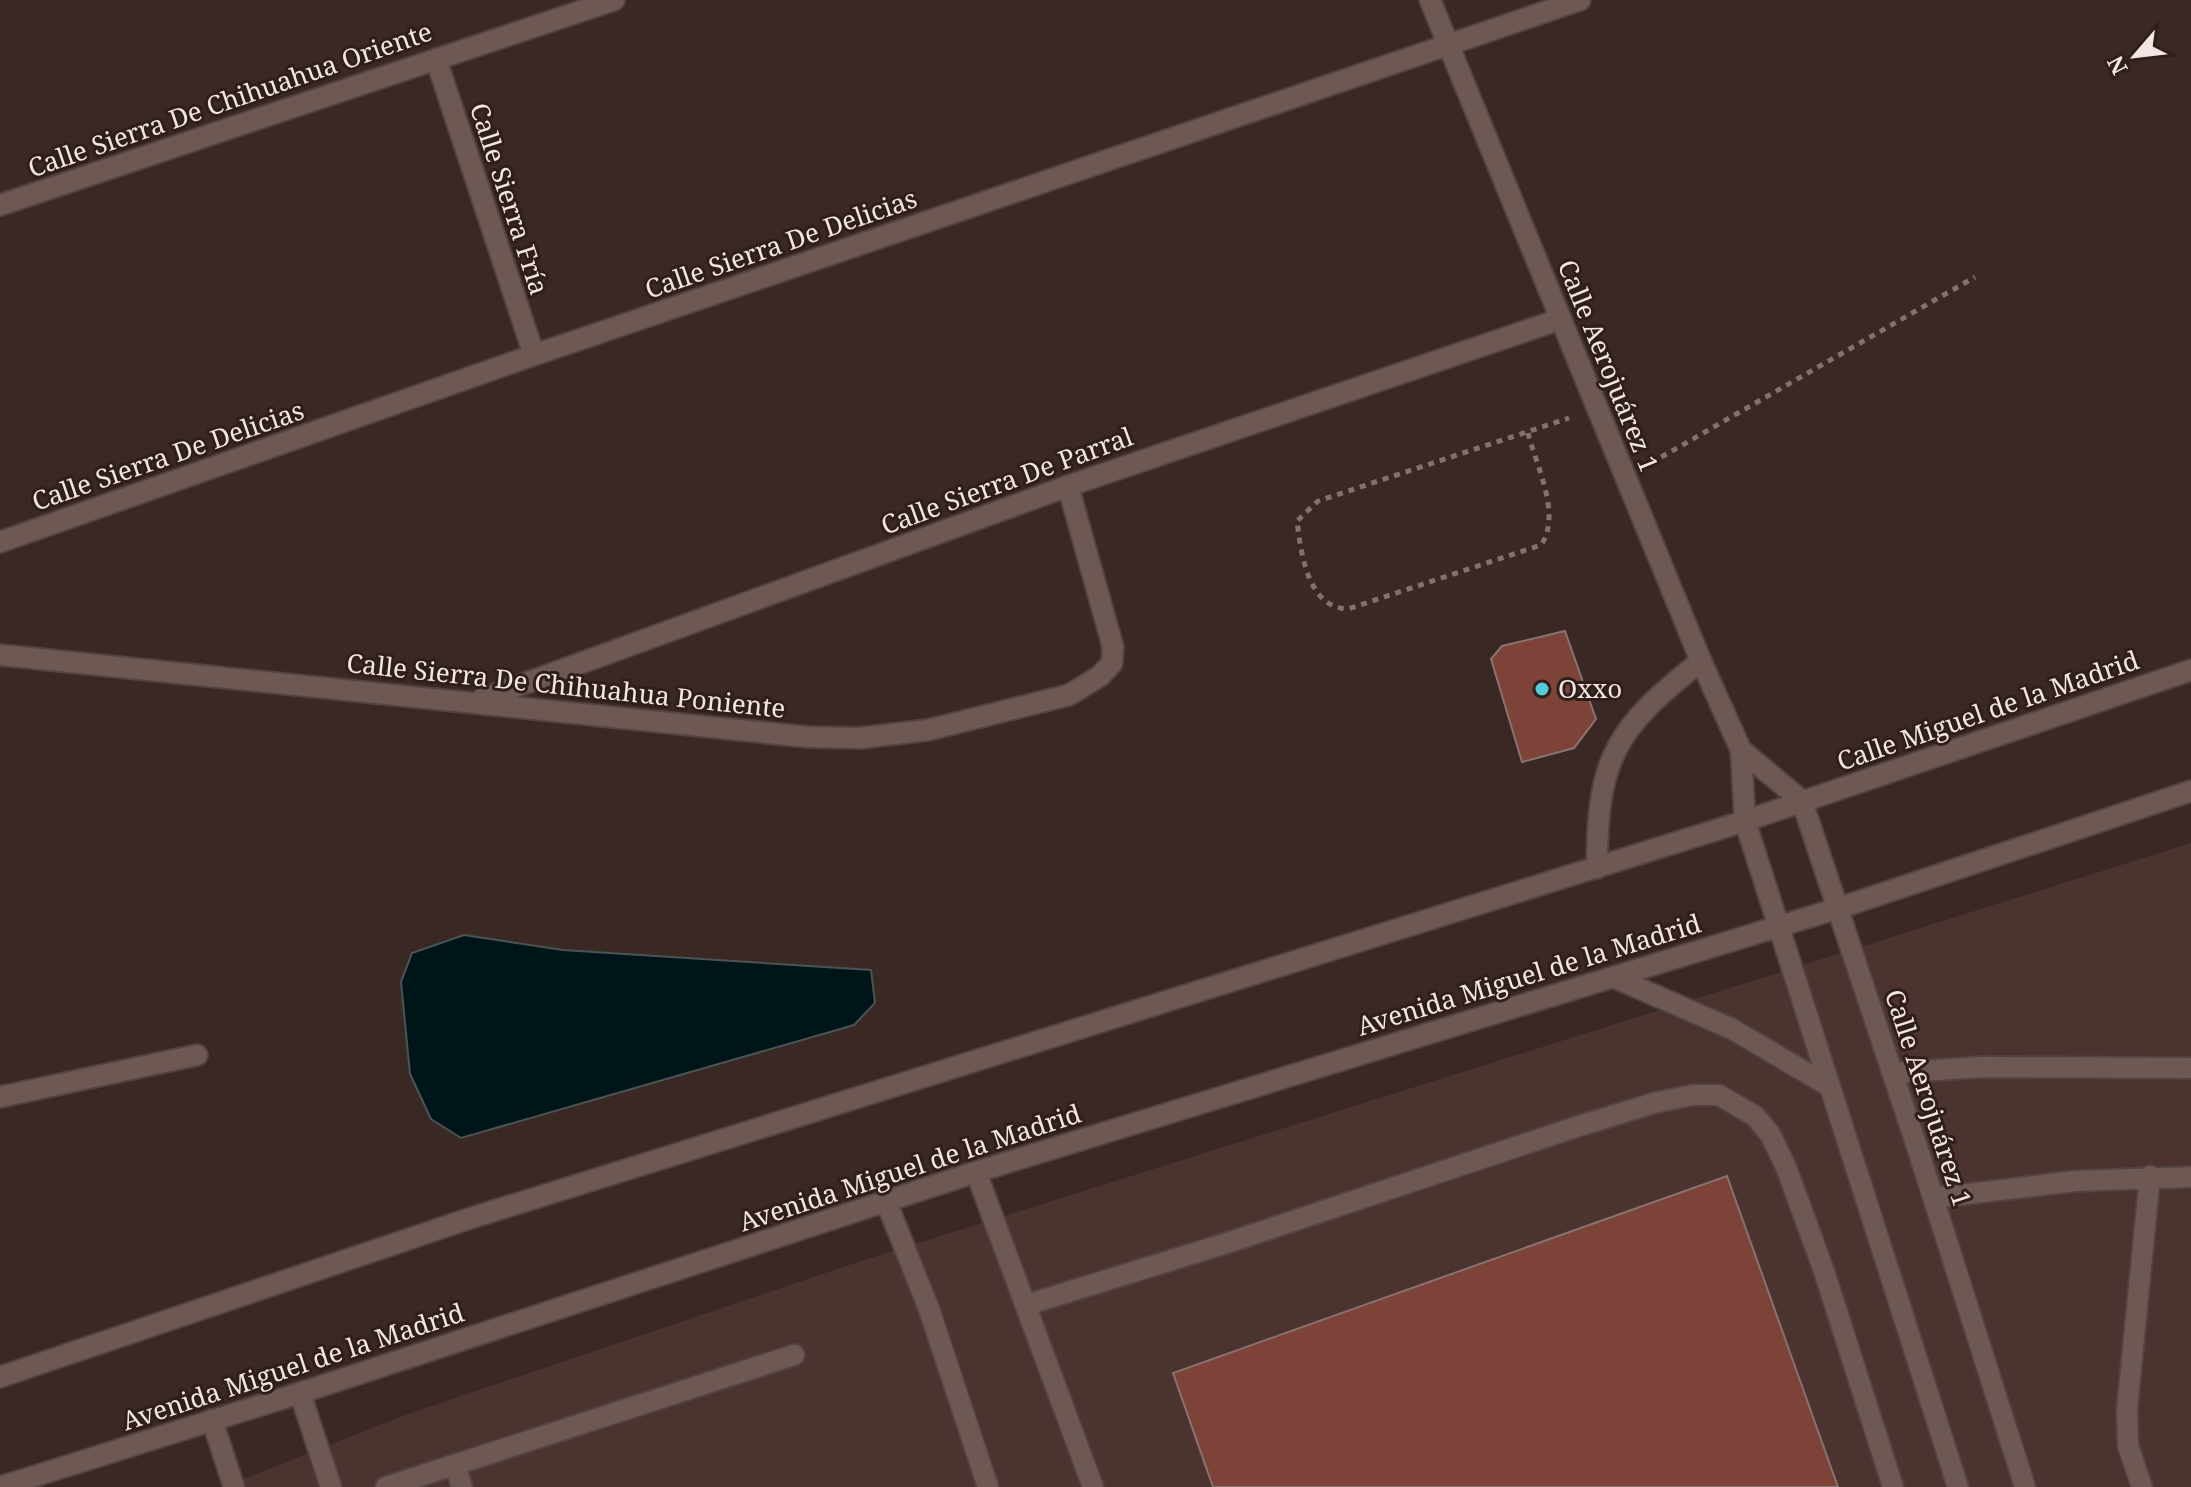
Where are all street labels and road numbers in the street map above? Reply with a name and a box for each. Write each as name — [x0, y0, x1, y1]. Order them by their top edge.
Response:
street label: Calle Sierra De Chihuahua Oriente — [23, 13, 437, 185]
street label: Calle Sierra Fría — [462, 98, 558, 299]
street label: Calle Sierra De Delicias — [640, 180, 921, 307]
street label: Calle Aerojuárez 1 — [1550, 254, 1668, 477]
street label: Calle Sierra De Delicias — [27, 392, 308, 519]
street label: Calle Sierra De Parral — [876, 418, 1138, 542]
street label: Calle Miguel de la Madrid — [1832, 641, 2143, 779]
street label: Calle Sierra De Chihuahua Poniente — [345, 644, 787, 726]
street label: Avenida Miguel de la Madrid — [1352, 905, 1705, 1044]
street label: Calle Aerojuárez 1 — [1877, 985, 1981, 1211]
street label: Avenida Miguel de la Madrid — [734, 1095, 1085, 1239]
street label: Avenida Miguel de la Madrid — [117, 1294, 468, 1438]

